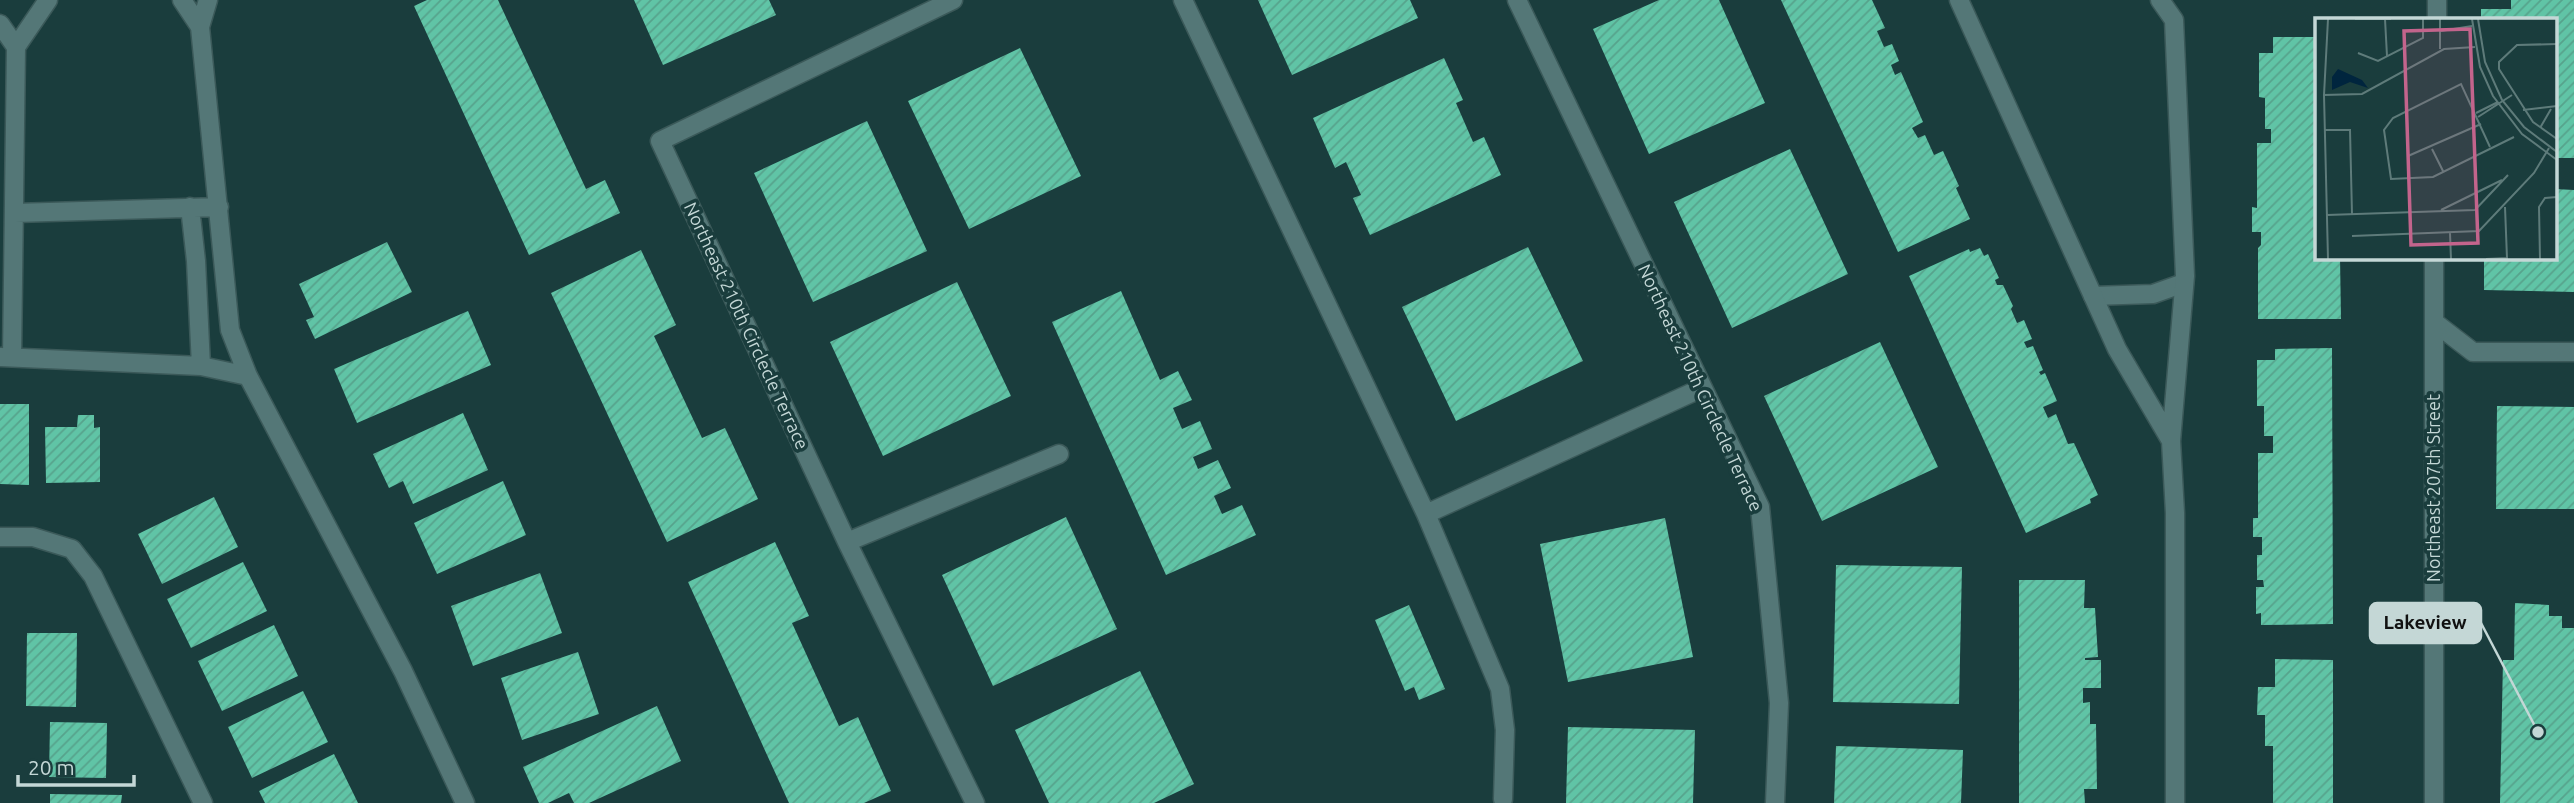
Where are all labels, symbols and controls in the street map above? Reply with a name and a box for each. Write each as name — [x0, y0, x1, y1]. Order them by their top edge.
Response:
inset map — [2315, 18, 2556, 259]
street label: Northeast 210th Circlecle Terrace — [681, 199, 813, 452]
street label: Northeast 210th Circlecle Terrace — [1635, 261, 1767, 514]
street label: Northeast 207th Street — [2423, 394, 2443, 582]
callout: Lakeview — [2370, 603, 2481, 643]
text: Lakeview — [2383, 611, 2467, 633]
scale bar — [18, 744, 133, 788]
text: 20 m — [28, 755, 75, 779]

